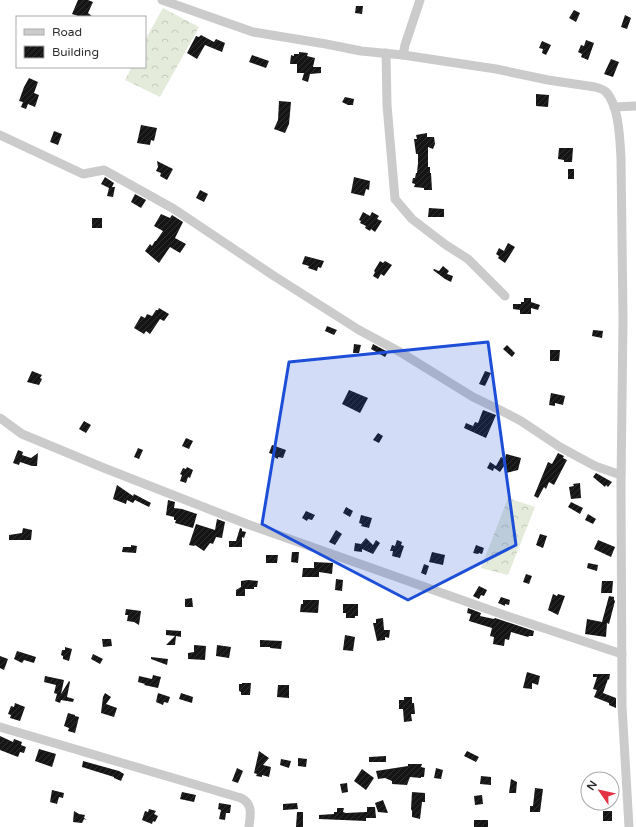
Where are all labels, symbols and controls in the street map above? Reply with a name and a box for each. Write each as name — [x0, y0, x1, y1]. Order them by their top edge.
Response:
legend — [16, 16, 146, 68]
text: Road — [52, 25, 82, 39]
text: Building — [52, 45, 99, 59]
north arrow — [580, 771, 620, 811]
text: N — [584, 778, 600, 793]

